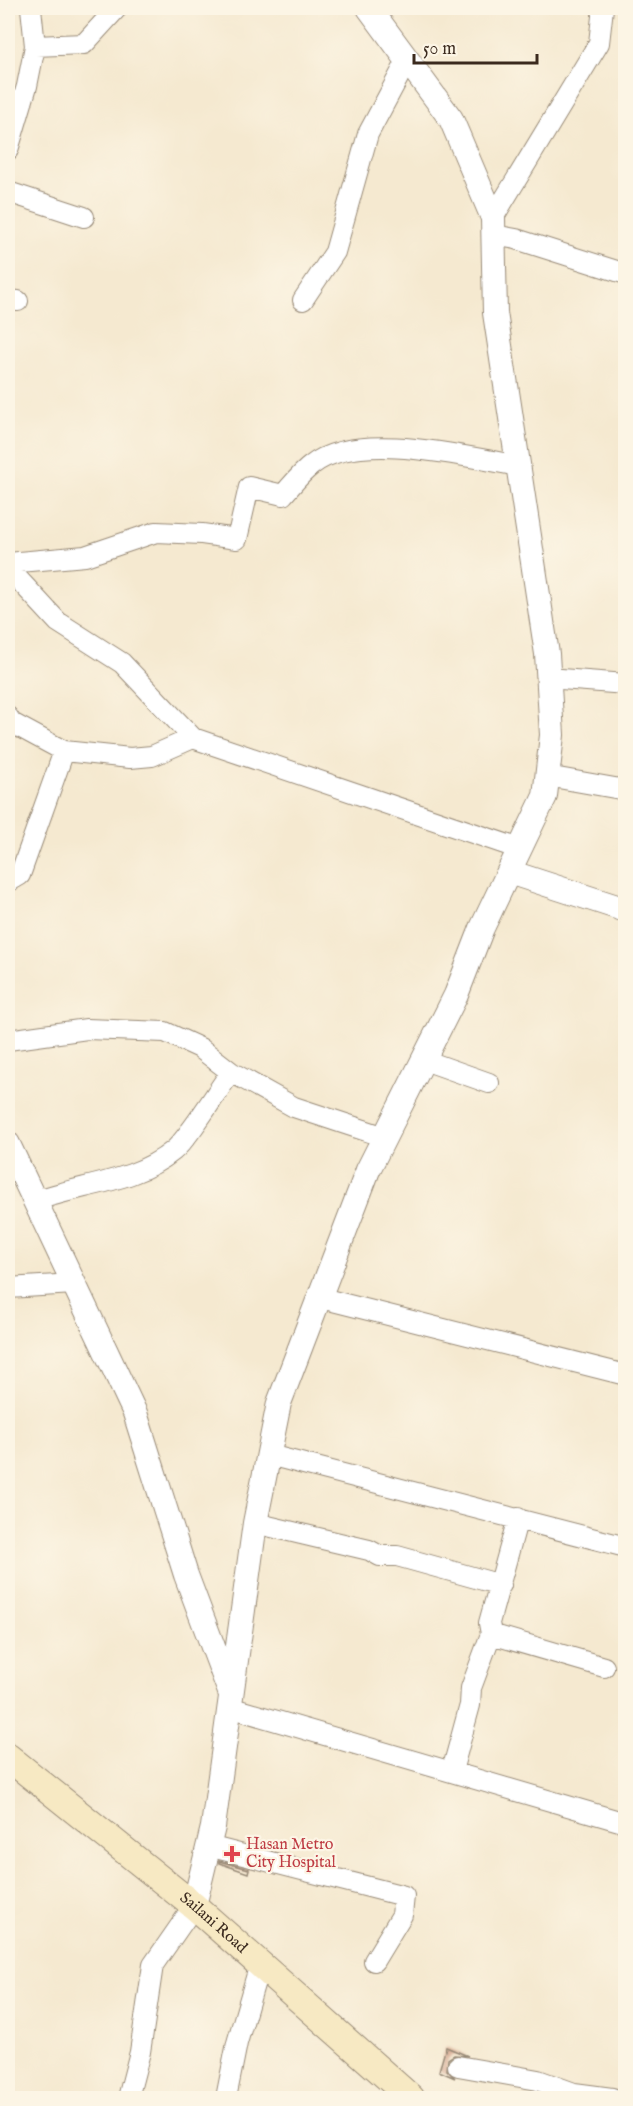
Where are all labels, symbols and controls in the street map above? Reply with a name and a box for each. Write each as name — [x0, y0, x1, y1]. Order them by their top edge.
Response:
scale bar — [414, 27, 537, 65]
text: 50 m — [423, 38, 456, 61]
place label: Hasan Metro City Hospital — [246, 1835, 336, 1873]
marker: Hasan Metro City Hospital — [223, 1845, 241, 1863]
street label: Sailani Road — [175, 1888, 251, 1958]

